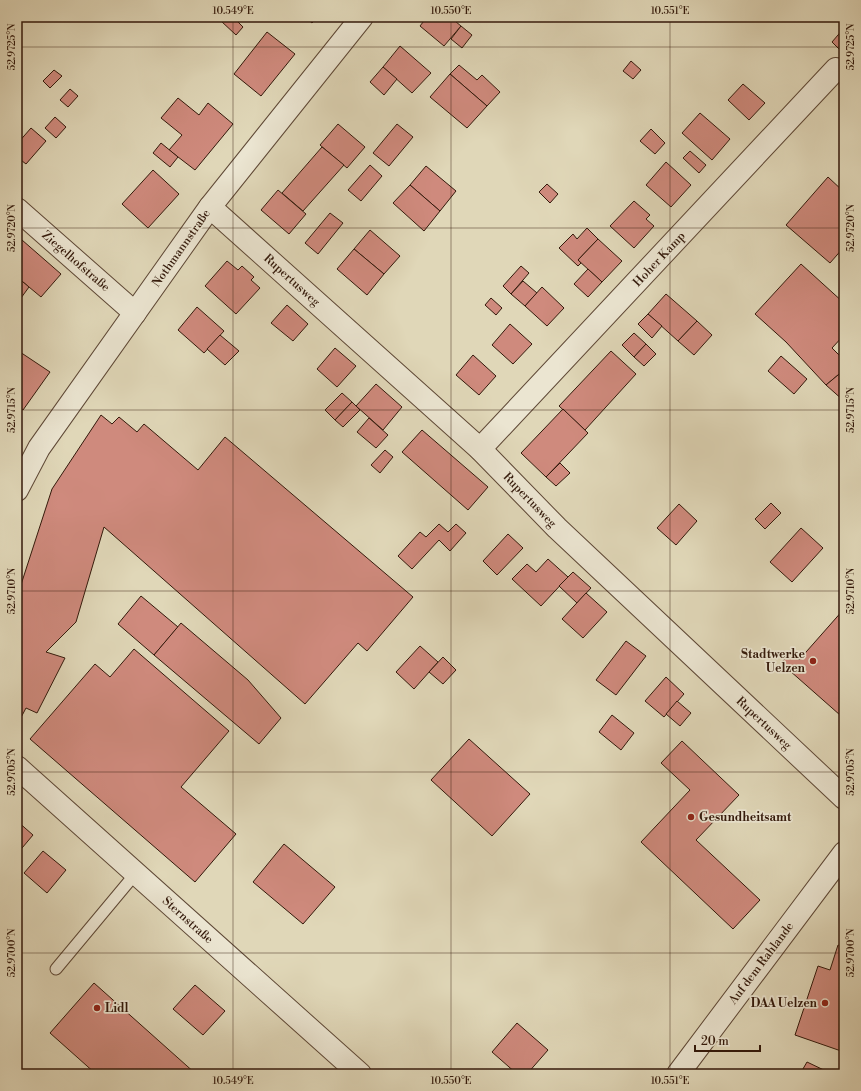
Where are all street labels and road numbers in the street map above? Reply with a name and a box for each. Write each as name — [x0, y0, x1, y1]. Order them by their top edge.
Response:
street label: Nothmannstraße — [149, 207, 214, 290]
street label: Ziegelhofstraße — [39, 228, 113, 295]
street label: Hoher Kamp — [630, 229, 689, 290]
street label: Rupertusweg — [260, 251, 324, 310]
street label: Rupertusweg — [500, 470, 560, 532]
street label: Rupertusweg — [733, 694, 795, 753]
street label: Sternstraße — [159, 894, 216, 947]
street label: Auf dem Rahlande — [725, 919, 797, 1008]

